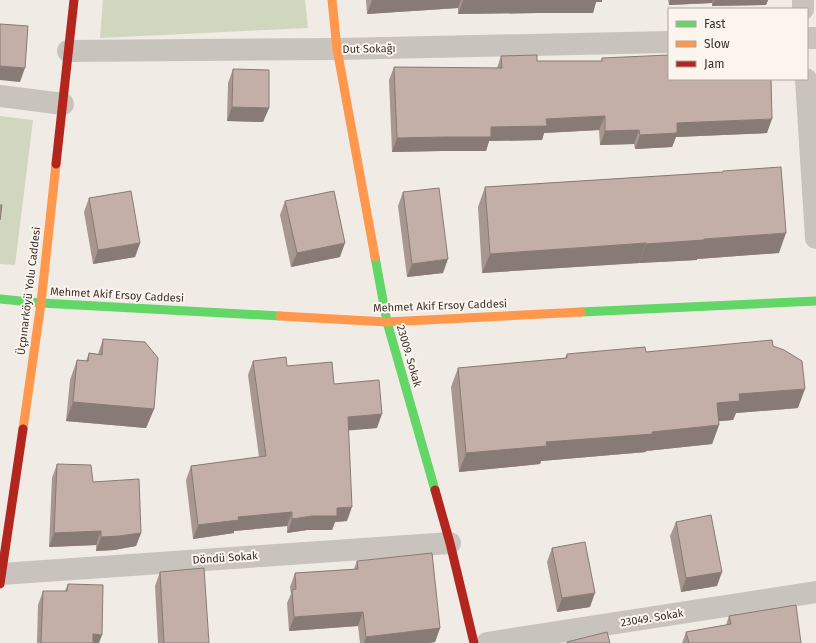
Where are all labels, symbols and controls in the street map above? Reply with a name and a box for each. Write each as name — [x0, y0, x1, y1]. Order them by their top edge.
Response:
legend — [668, 8, 808, 80]
text: Fast — [704, 17, 726, 31]
text: Slow — [704, 37, 730, 51]
street label: Dut Sokağı — [342, 42, 396, 56]
text: Jam — [704, 57, 724, 71]
street label: Üçpınarköyü Yolu Caddesi — [14, 226, 43, 356]
street label: Mehmet Akif Ersoy Caddesi — [50, 285, 184, 305]
street label: Mehmet Akif Ersoy Caddesi — [373, 297, 507, 315]
street label: 23009. Sokak — [394, 324, 424, 389]
street label: Döndü Sokak — [192, 549, 258, 567]
street label: 23049. Sokak — [620, 607, 685, 629]

